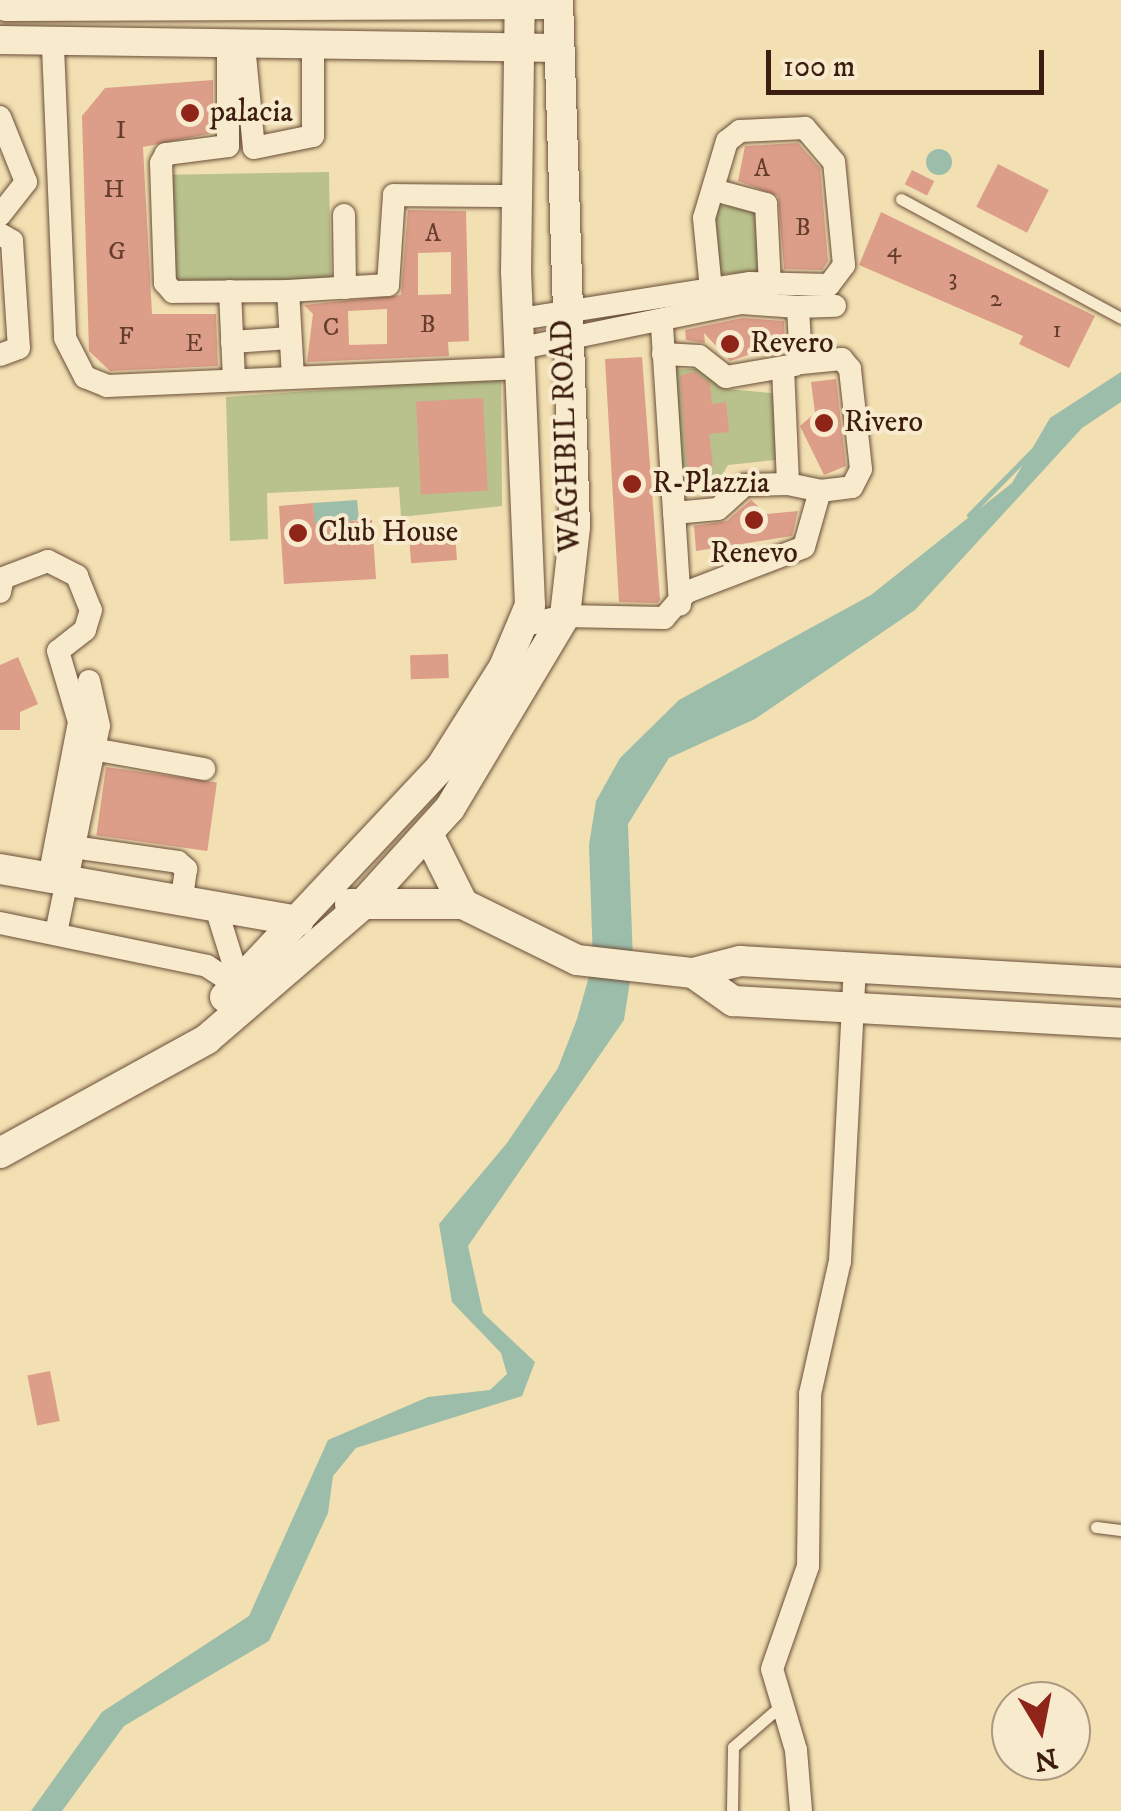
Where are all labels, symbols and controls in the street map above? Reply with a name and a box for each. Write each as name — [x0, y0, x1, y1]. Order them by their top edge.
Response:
scale bar — [771, 30, 1048, 92]
text: 100 m — [783, 49, 855, 86]
place label: palacia — [210, 95, 293, 131]
marker: palacia — [179, 102, 201, 124]
house number: I — [116, 116, 126, 146]
house number: A — [754, 154, 770, 184]
house number: H — [104, 175, 124, 205]
house number: B — [795, 213, 811, 243]
house number: A — [425, 219, 441, 249]
house number: 4 — [887, 235, 901, 265]
house number: G — [108, 237, 126, 267]
house number: 3 — [948, 263, 958, 293]
house number: 2 — [990, 284, 1002, 314]
house number: B — [420, 310, 436, 340]
house number: C — [323, 313, 339, 343]
house number: 1 — [1052, 315, 1062, 345]
street label: WAGHBIL ROAD — [545, 319, 589, 553]
house number: F — [118, 322, 134, 352]
place label: Revero — [750, 326, 834, 362]
house number: E — [185, 329, 203, 359]
marker: Revero — [719, 333, 741, 355]
place label: Rivero — [844, 405, 923, 441]
marker: Rivero — [813, 412, 835, 434]
place label: R-Plazzia — [652, 466, 770, 502]
marker: R-Plazzia — [621, 473, 643, 495]
marker: Renevo — [743, 509, 765, 531]
place label: Club House — [318, 515, 458, 551]
marker: Club House — [287, 522, 309, 544]
place label: Renevo — [710, 536, 798, 572]
north arrow — [991, 1681, 1091, 1781]
text: N — [1032, 1740, 1060, 1778]

